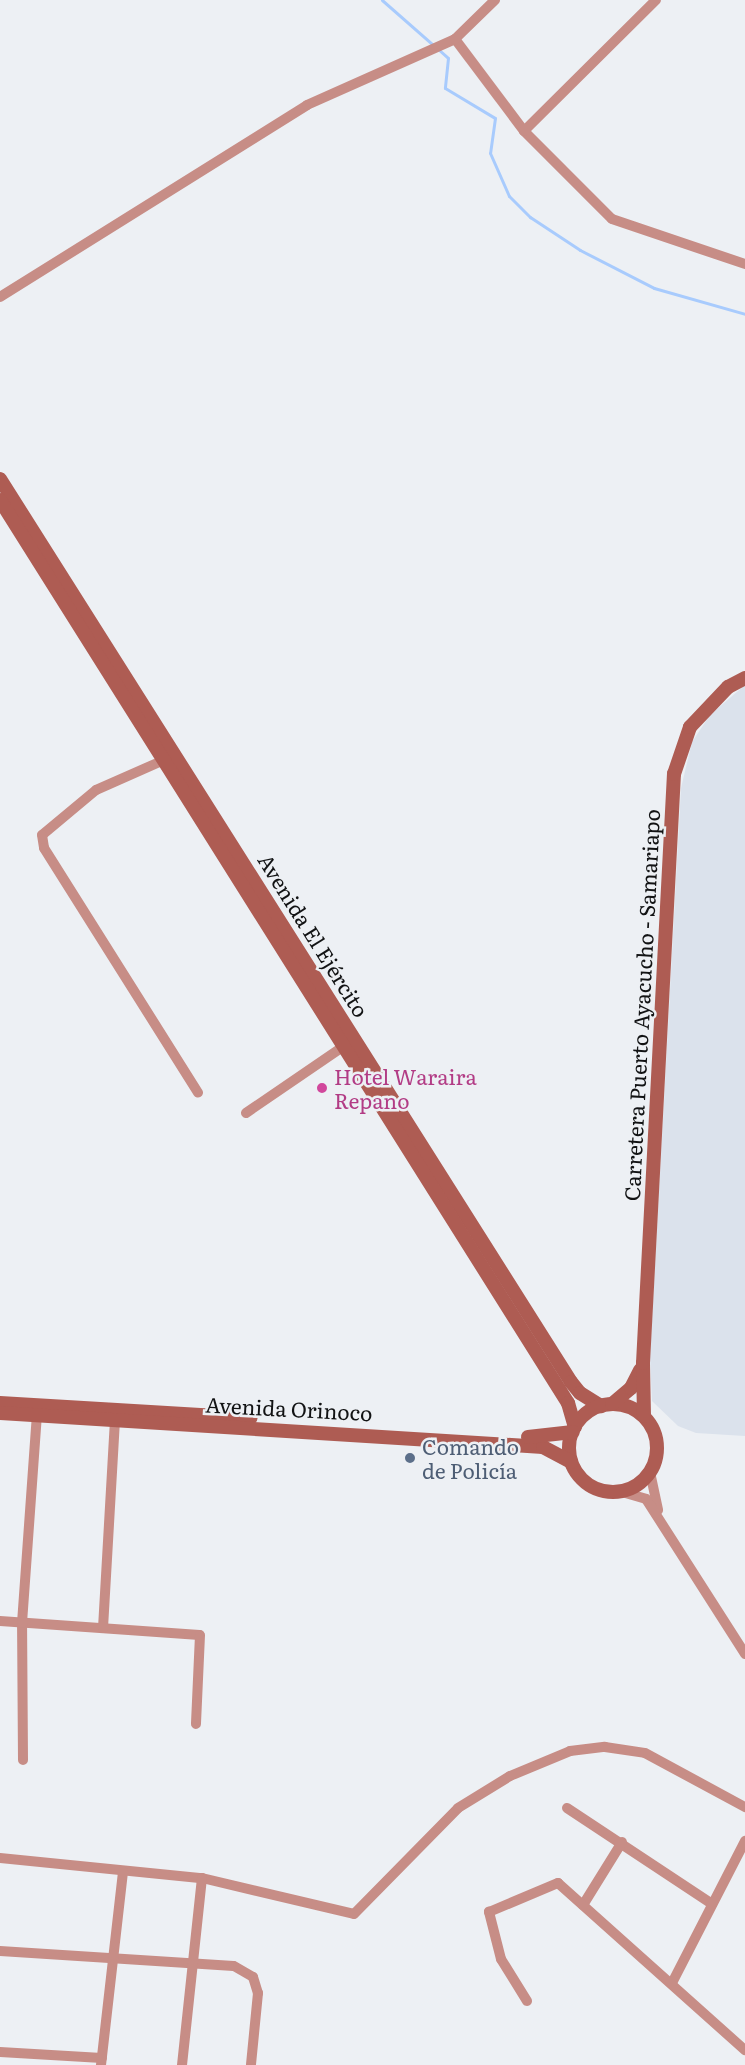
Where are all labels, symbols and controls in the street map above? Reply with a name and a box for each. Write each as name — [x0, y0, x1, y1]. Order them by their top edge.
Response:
street label: Carretera Puerto Ayacucho - Samariapo — [618, 808, 664, 1202]
street label: Avenida El Ejército — [254, 849, 374, 1021]
place label: Hotel Waraira Repano — [334, 1063, 477, 1113]
marker: Hotel Waraira Repano — [315, 1081, 329, 1095]
street label: Avenida Orinoco — [205, 1391, 373, 1425]
place label: Comando de Policía — [422, 1433, 519, 1483]
marker: Comando de Policía — [403, 1451, 417, 1465]

